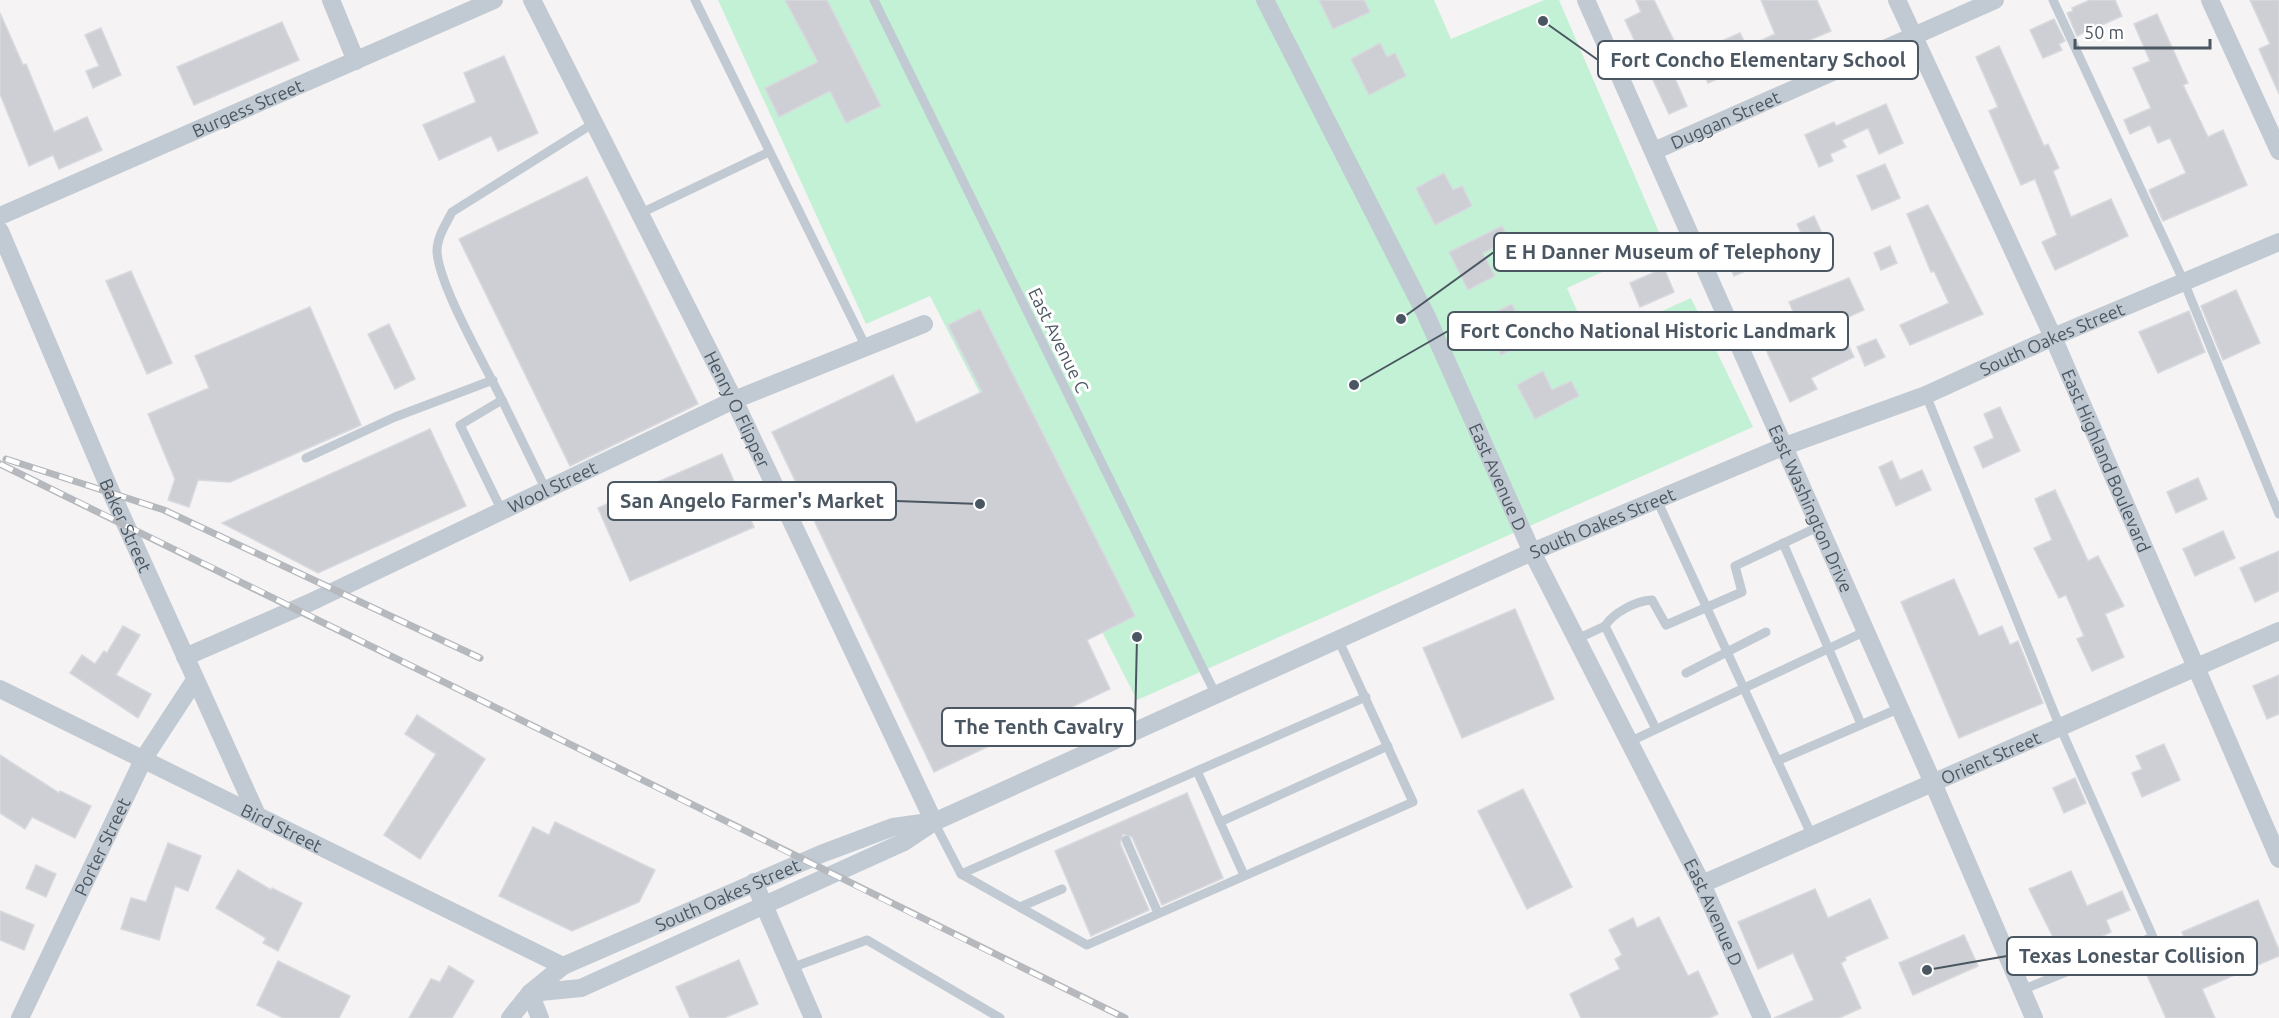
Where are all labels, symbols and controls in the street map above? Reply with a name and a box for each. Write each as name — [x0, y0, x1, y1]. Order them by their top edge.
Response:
scale bar — [2075, 12, 2210, 50]
text: 50 m — [2084, 22, 2124, 42]
callout: Fort Concho Elementary School — [1598, 41, 1918, 79]
text: Fort Concho Elementary School — [1610, 48, 1906, 71]
street label: Burgess Street — [189, 75, 306, 141]
street label: Duggan Street — [1667, 86, 1783, 152]
callout: E H Danner Museum of Telephony — [1494, 233, 1833, 271]
text: E H Danner Museum of Telephony — [1505, 240, 1821, 263]
street label: East Avenue C — [1025, 284, 1093, 396]
street label: South Oakes Street — [1976, 298, 2127, 379]
callout: Fort Concho National Historic Landmark — [1448, 312, 1848, 350]
text: Fort Concho National Historic Landmark — [1460, 319, 1836, 342]
street label: Henry O Flipper — [701, 348, 775, 471]
street label: East Highland Boulevard — [2058, 366, 2155, 555]
street label: East Avenue D — [1466, 420, 1531, 534]
street label: East Washington Drive — [1765, 421, 1857, 595]
street label: Wool Street — [505, 457, 600, 517]
street label: Baker Street — [96, 475, 156, 575]
callout: San Angelo Farmer's Market — [608, 482, 896, 520]
street label: South Oakes Street — [1526, 483, 1678, 562]
text: San Angelo Farmer's Market — [620, 489, 884, 512]
callout: The Tenth Cavalry — [942, 708, 1135, 746]
text: The Tenth Cavalry — [954, 715, 1124, 738]
street label: Orient Street — [1938, 727, 2043, 788]
street label: Porter Street — [70, 794, 134, 899]
street label: Bird Street — [238, 799, 325, 856]
street label: South Oakes Street — [652, 854, 803, 935]
street label: East Avenue D — [1681, 855, 1747, 969]
callout: Texas Lonestar Collision — [2007, 937, 2257, 975]
text: Texas Lonestar Collision — [2019, 944, 2245, 967]

